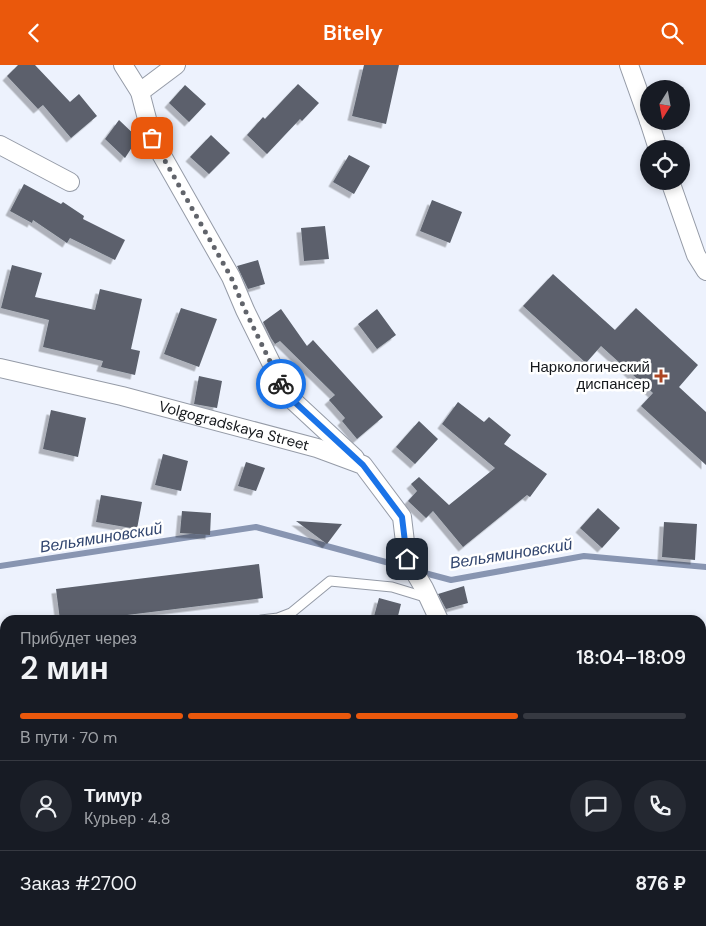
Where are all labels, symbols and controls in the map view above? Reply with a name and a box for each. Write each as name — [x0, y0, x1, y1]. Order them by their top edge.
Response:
text: Bitely — [323, 18, 383, 47]
icon: back — [20, 19, 48, 47]
icon: search — [658, 19, 686, 47]
north arrow — [640, 80, 690, 130]
map controls — [640, 80, 690, 190]
pin — [131, 117, 173, 159]
icon: bag — [138, 124, 166, 152]
button: locate — [640, 140, 690, 190]
place label: Наркологический диспансер — [530, 357, 650, 394]
courier — [256, 359, 306, 409]
marker: Наркологический диспансер — [654, 369, 668, 383]
icon: bike — [267, 370, 295, 398]
street label: Volgogradskaya Street — [156, 396, 312, 456]
water label: Вельяминовский — [38, 517, 164, 558]
water label: Вельяминовский — [448, 533, 574, 574]
pin — [386, 538, 428, 580]
icon: home — [393, 545, 421, 573]
text: Прибудет через — [20, 628, 137, 649]
text: 18:04–18:09 — [576, 645, 686, 670]
text: 2 мин — [20, 647, 109, 689]
text: В пути · 70 m — [20, 727, 117, 748]
button: person — [20, 780, 72, 832]
button: chat — [570, 780, 622, 832]
button: phone — [634, 780, 686, 832]
text: Тимур — [84, 783, 142, 808]
text: Курьер · 4.8 — [84, 808, 170, 829]
text: Заказ #2700 — [20, 871, 137, 896]
text: 876 ₽ — [635, 871, 686, 896]

